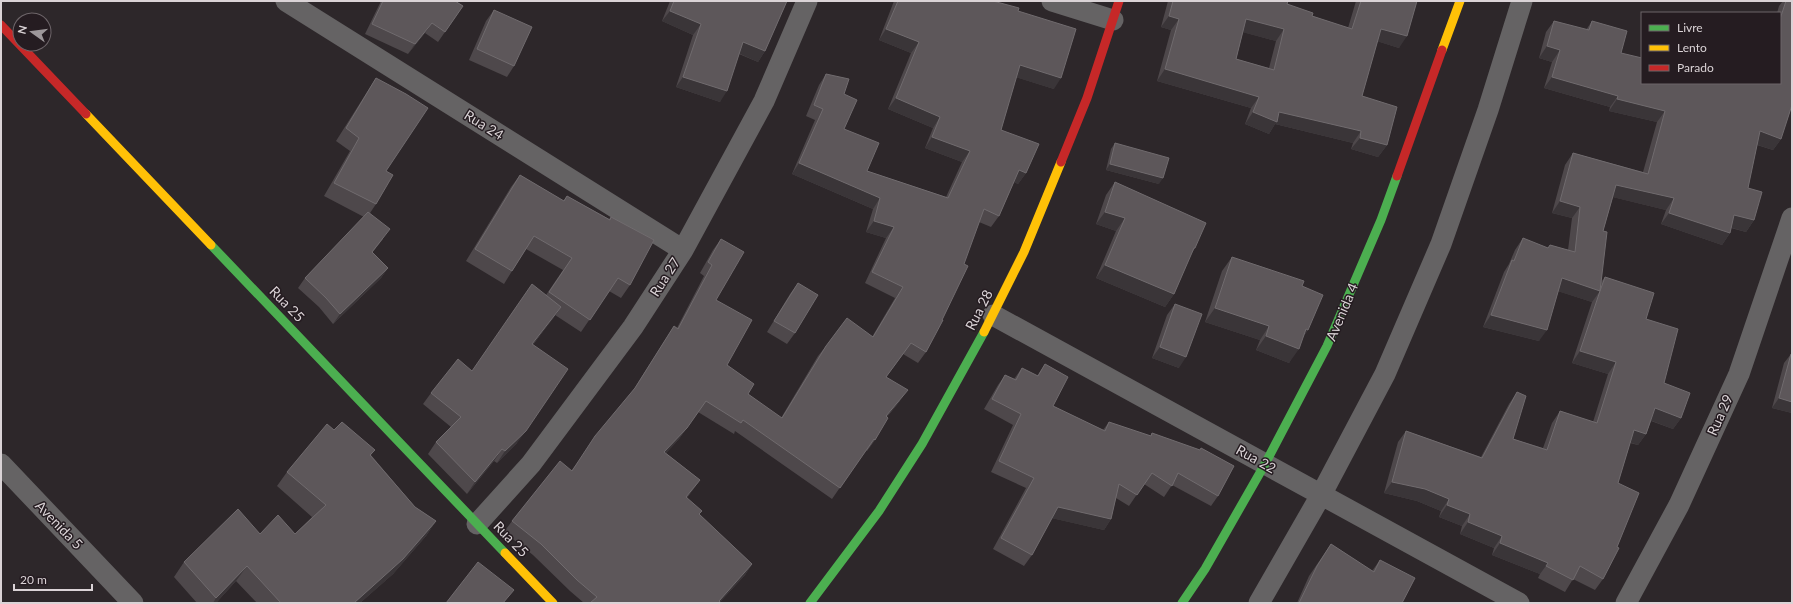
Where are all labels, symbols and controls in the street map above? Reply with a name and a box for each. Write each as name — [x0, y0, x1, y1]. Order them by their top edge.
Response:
north arrow — [12, 12, 52, 52]
legend — [1641, 12, 1781, 84]
text: Livre — [1677, 20, 1703, 35]
text: N — [14, 24, 29, 35]
text: Lento — [1677, 40, 1707, 55]
text: Parado — [1677, 60, 1714, 75]
street label: Rua 24 — [461, 106, 507, 143]
street label: Rua 27 — [646, 254, 683, 299]
street label: Avenida 4 — [1322, 280, 1361, 343]
street label: Rua 25 — [266, 282, 308, 325]
street label: Rua 28 — [961, 287, 996, 333]
street label: Rua 29 — [1703, 392, 1736, 438]
street label: Rua 22 — [1233, 441, 1279, 476]
street label: Avenida 5 — [32, 497, 87, 553]
street label: Rua 25 — [490, 517, 532, 560]
scale bar — [14, 566, 92, 592]
text: 20 m — [20, 572, 47, 587]

